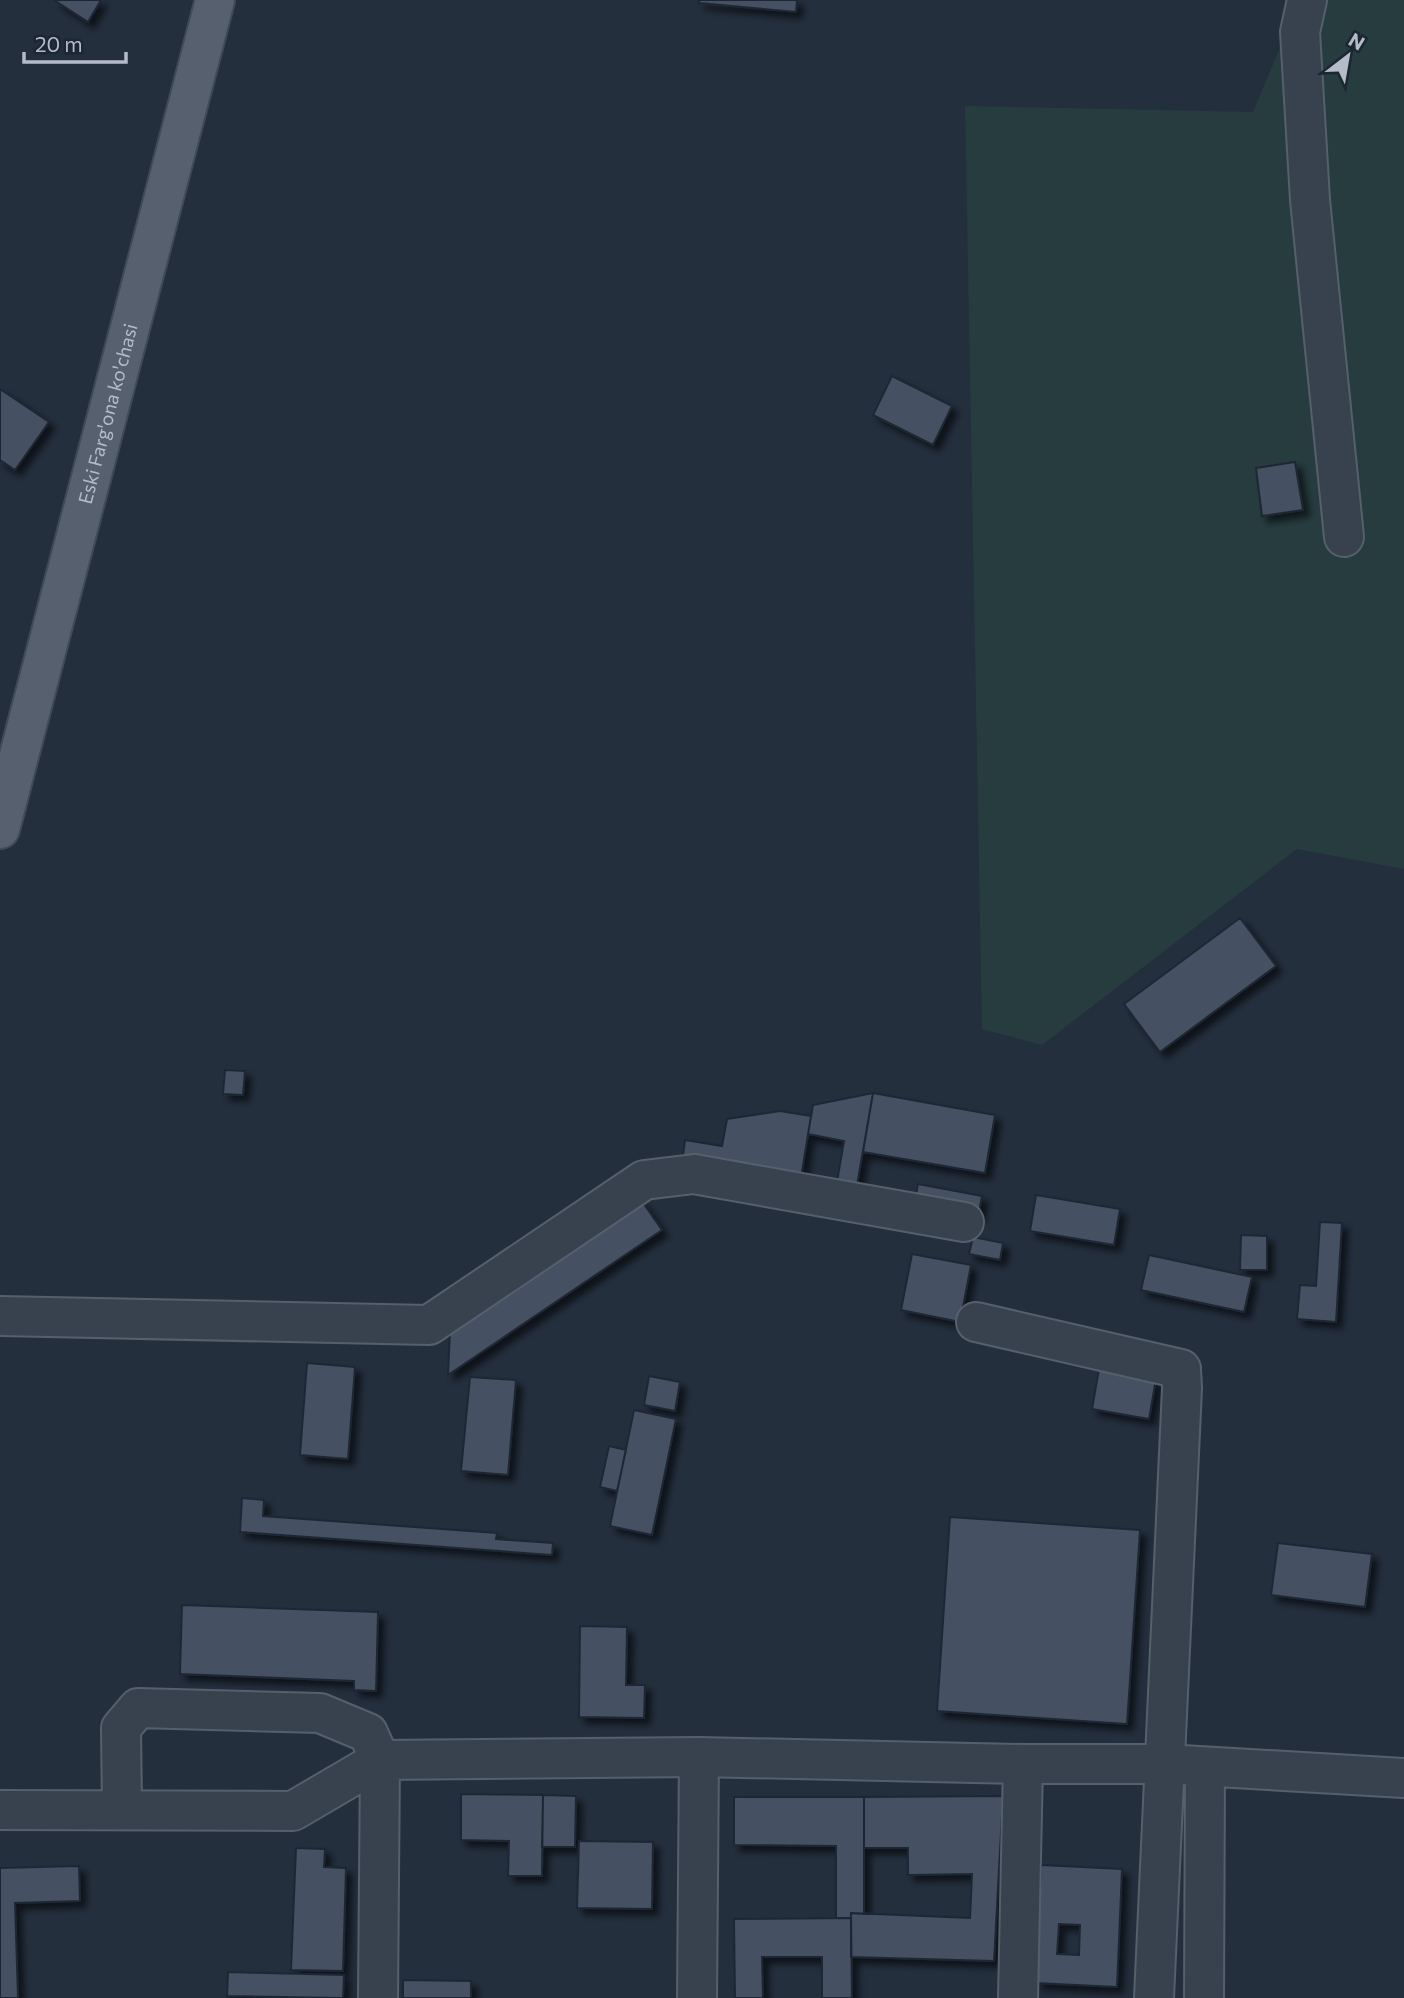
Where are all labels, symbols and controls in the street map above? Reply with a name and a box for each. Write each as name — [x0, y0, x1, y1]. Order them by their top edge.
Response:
scale bar — [24, 21, 126, 65]
north arrow — [1313, 21, 1383, 91]
text: N — [1345, 27, 1369, 55]
text: 20 m — [35, 31, 83, 56]
street label: Eski Farg'ona ko'chasi — [73, 321, 142, 506]

